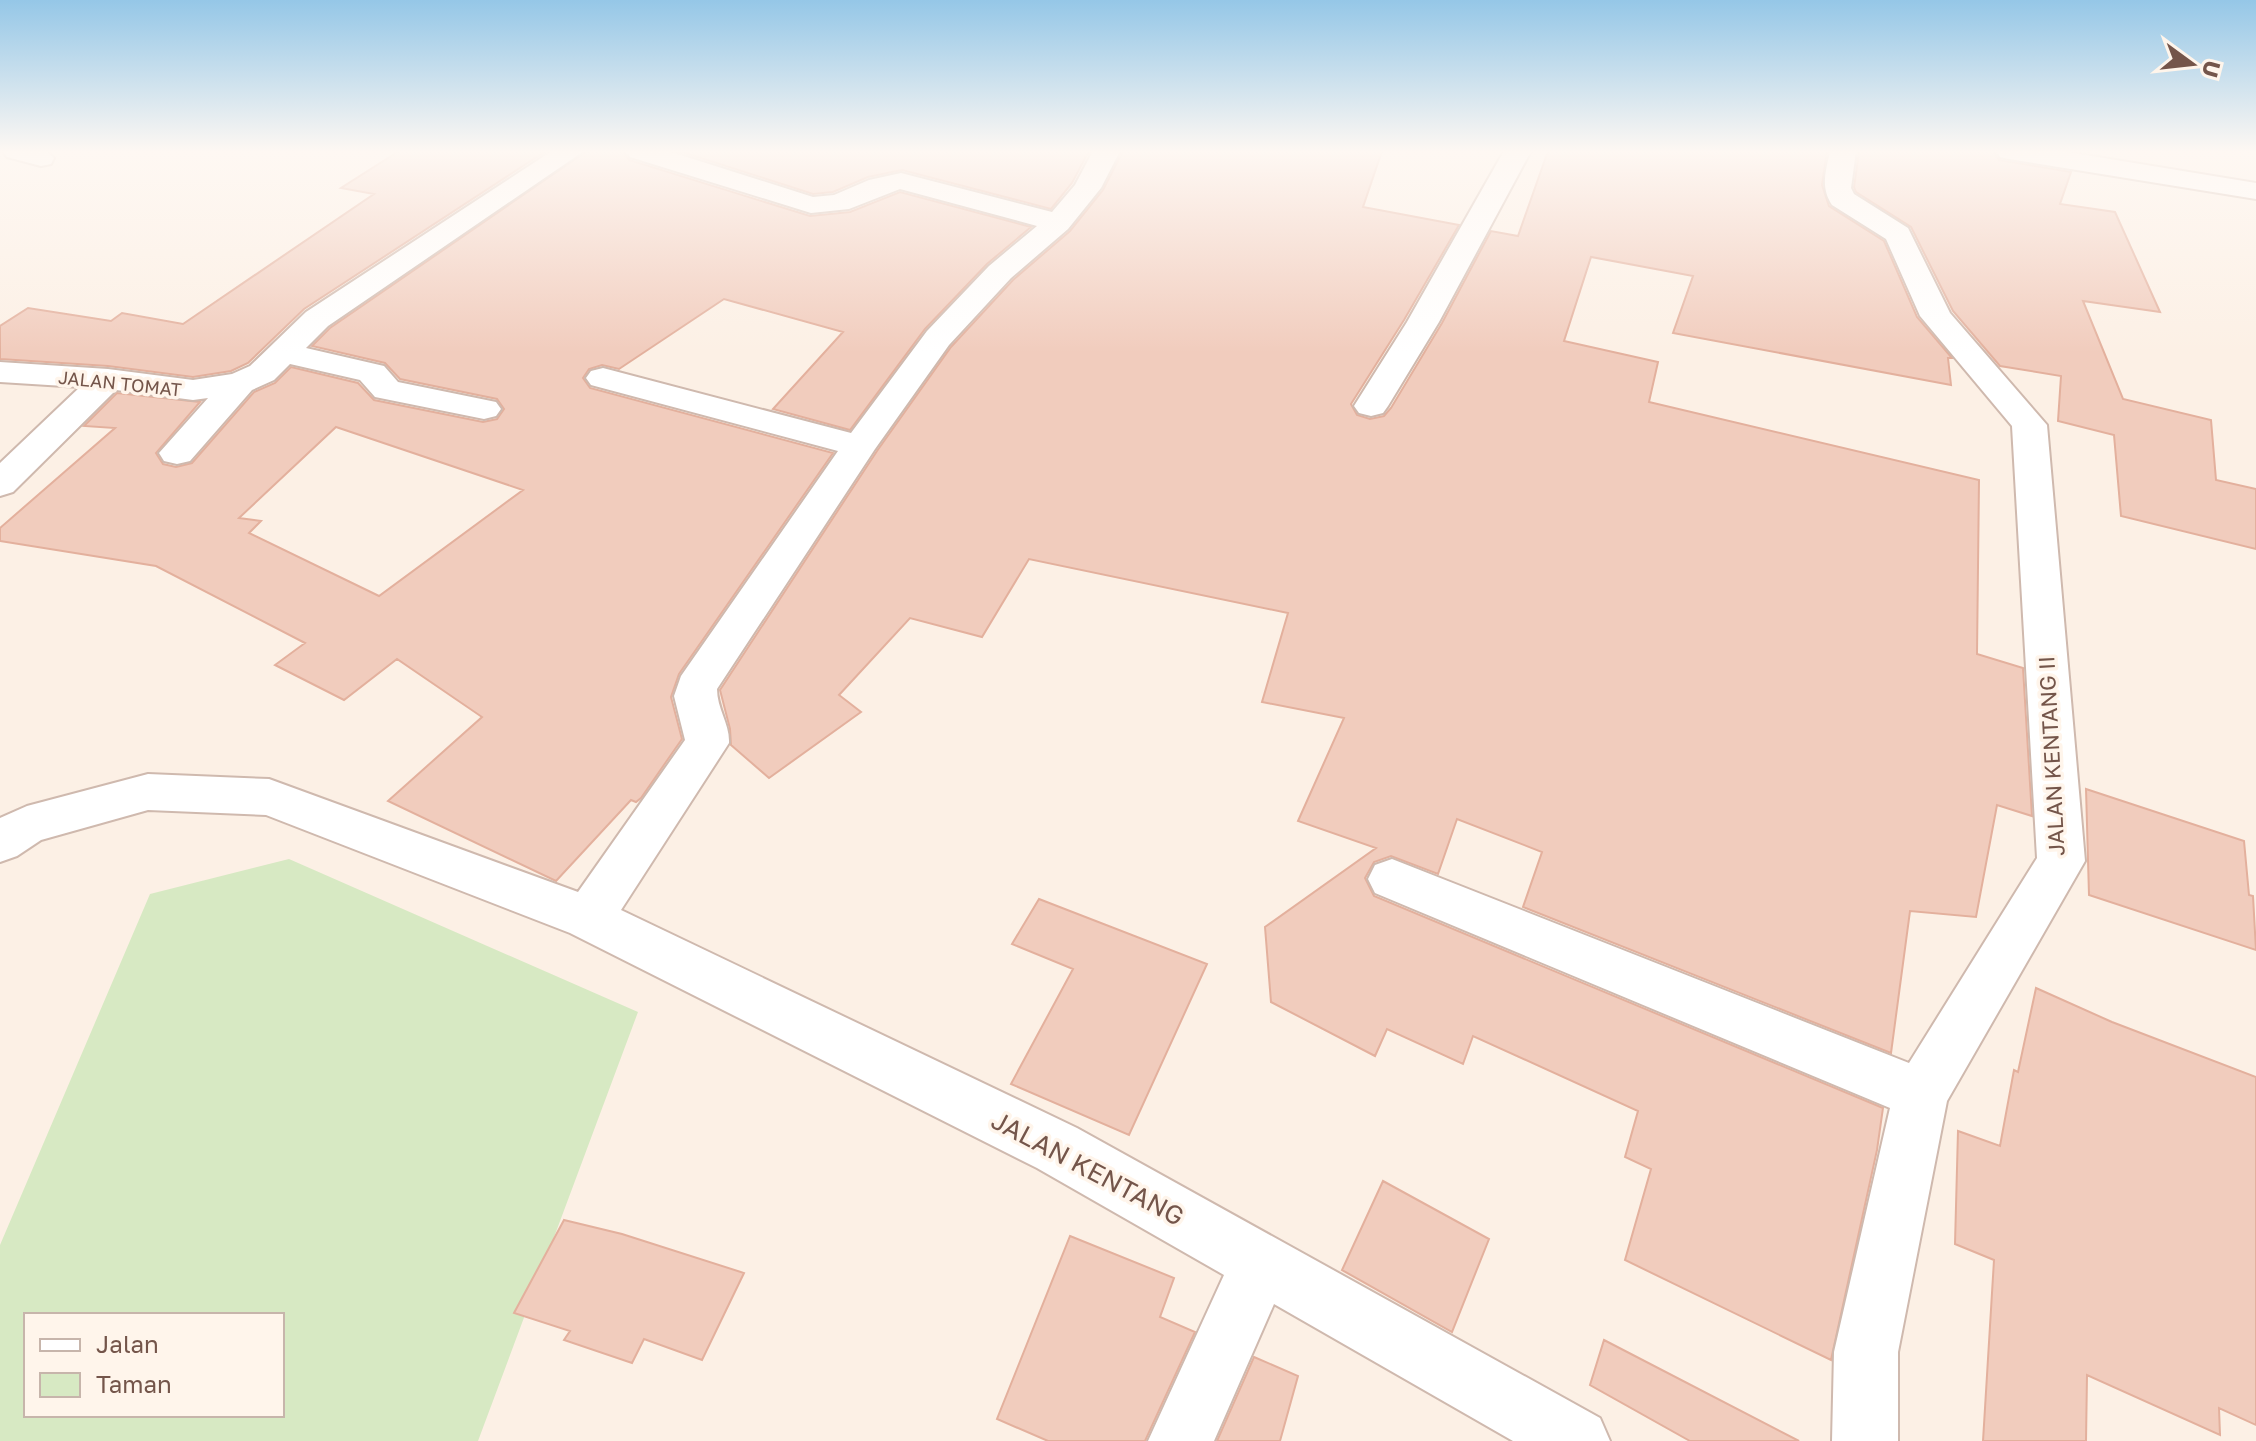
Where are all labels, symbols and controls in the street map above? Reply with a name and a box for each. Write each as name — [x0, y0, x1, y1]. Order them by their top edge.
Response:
north arrow — [2152, 24, 2232, 104]
text: U — [2197, 58, 2227, 81]
street label: JALAN TOMAT — [57, 366, 183, 400]
street label: JALAN KENTANG II — [2032, 655, 2070, 857]
street label: JALAN KENTANG — [986, 1104, 1190, 1232]
legend — [24, 1313, 284, 1417]
text: Jalan — [96, 1329, 159, 1358]
text: Taman — [96, 1369, 172, 1398]

